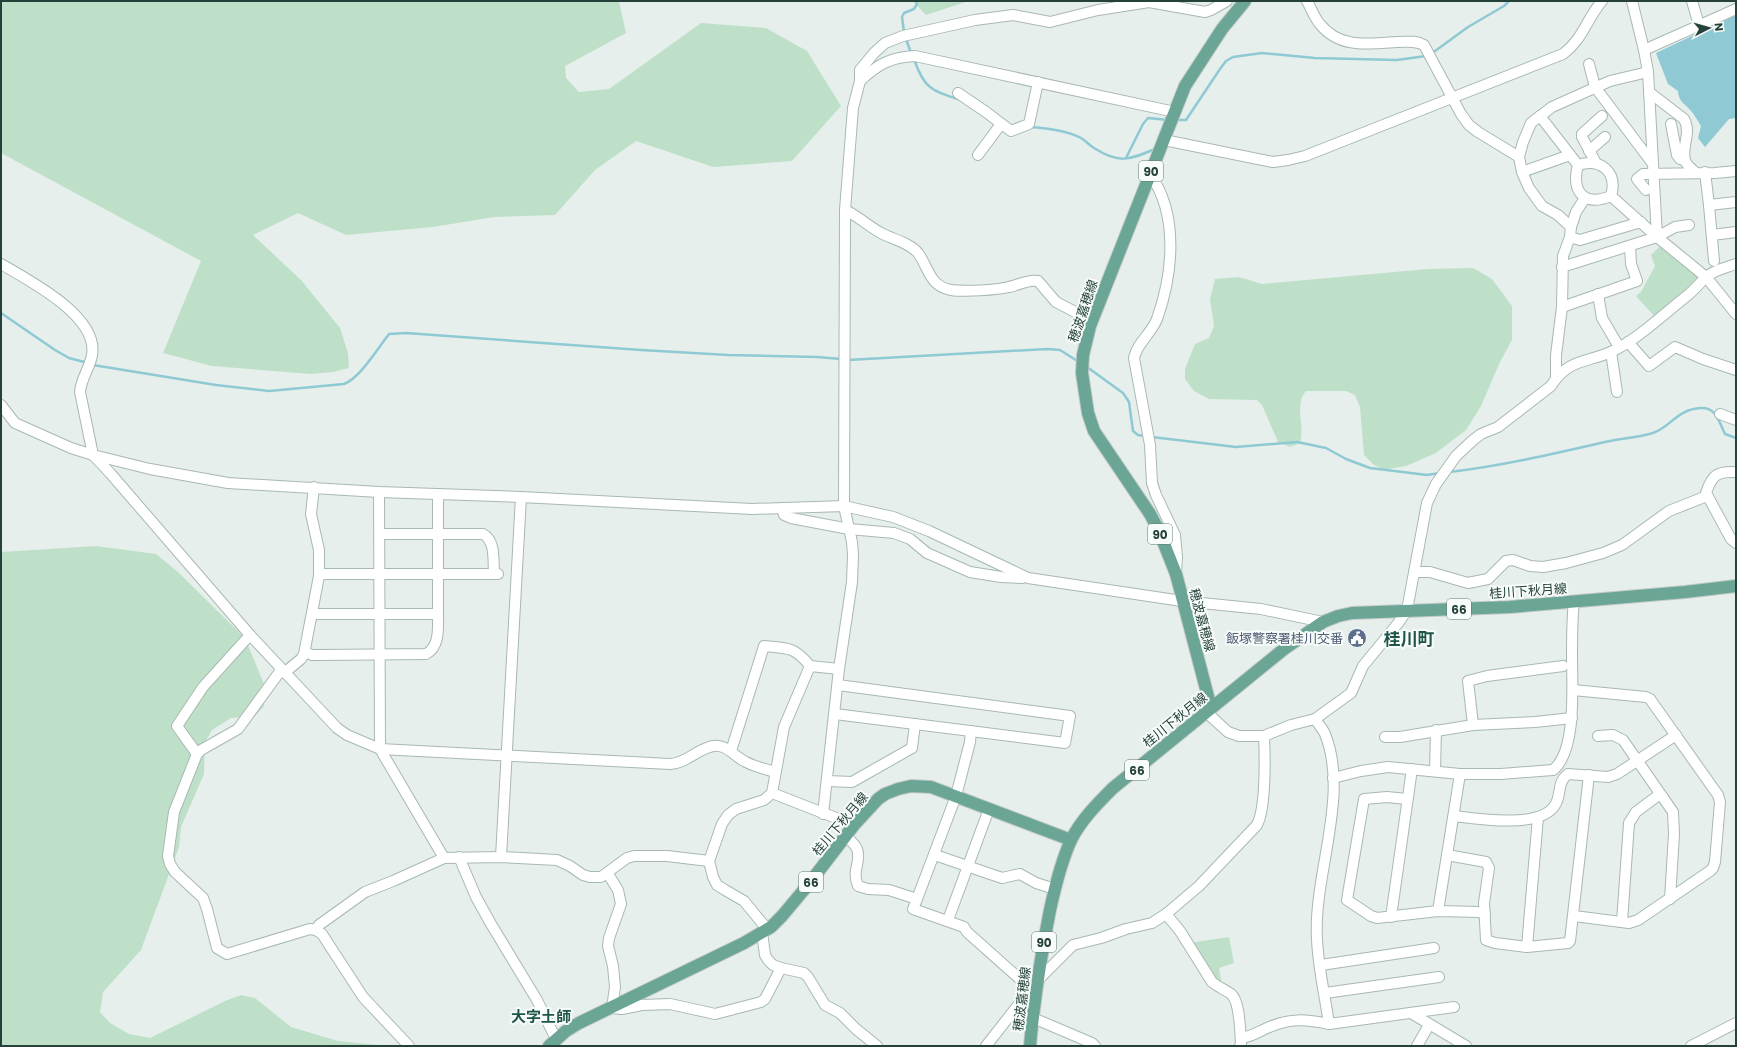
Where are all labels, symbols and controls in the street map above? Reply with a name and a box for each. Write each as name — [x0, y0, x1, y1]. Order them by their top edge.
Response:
north arrow — [1689, 8, 1729, 48]
text: N — [1711, 22, 1727, 32]
road number: 90 — [1139, 161, 1163, 181]
street label: 穂波嘉穂線 — [1063, 277, 1103, 345]
road number: 90 — [1148, 524, 1172, 544]
street label: 桂川下秋月線 — [1488, 579, 1568, 603]
street label: 穂波嘉穂線 — [1184, 586, 1220, 654]
road number: 66 — [1447, 599, 1471, 619]
public building icon: 飯塚警察署桂川交番 — [1346, 627, 1368, 649]
district label: 桂川町 — [1384, 627, 1435, 651]
place label: 飯塚警察署桂川交番 — [1226, 629, 1343, 648]
street label: 桂川下秋月線 — [1139, 688, 1211, 752]
road number: 66 — [1125, 760, 1149, 780]
street label: 桂川下秋月線 — [808, 788, 872, 860]
road number: 66 — [799, 872, 823, 892]
road number: 90 — [1032, 932, 1056, 952]
street label: 穂波嘉穂線 — [1009, 966, 1035, 1032]
district label: 大字土師 — [511, 1006, 571, 1027]

